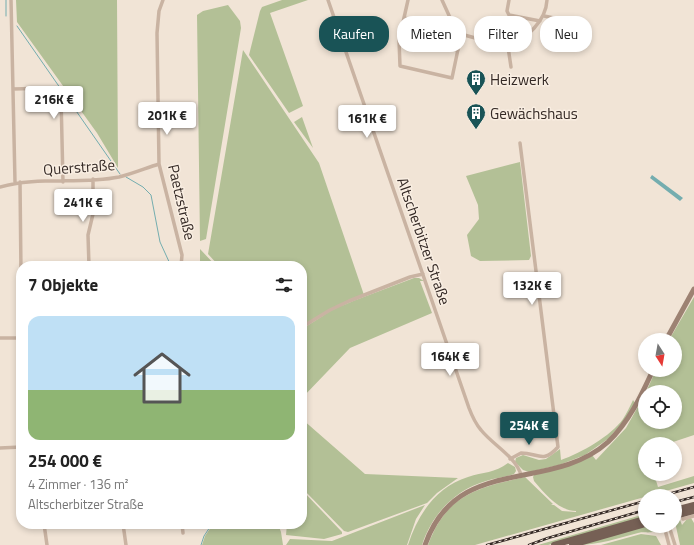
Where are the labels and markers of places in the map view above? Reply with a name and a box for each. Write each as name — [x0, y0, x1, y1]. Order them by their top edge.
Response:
building icon: Heizwerk — [465, 68, 487, 96]
place label: Heizwerk — [490, 68, 549, 91]
pin: 216K € — [21, 86, 87, 120]
pin: 201K € — [134, 102, 200, 136]
building icon: Gewächshaus — [465, 102, 487, 130]
place label: Gewächshaus — [490, 102, 578, 125]
pin: 161K € — [334, 105, 400, 139]
pin: 241K € — [50, 189, 116, 223]
pin: 132K € — [499, 272, 565, 306]
pin: 164K € — [417, 343, 483, 377]
pin: 254K € — [496, 412, 562, 446]

